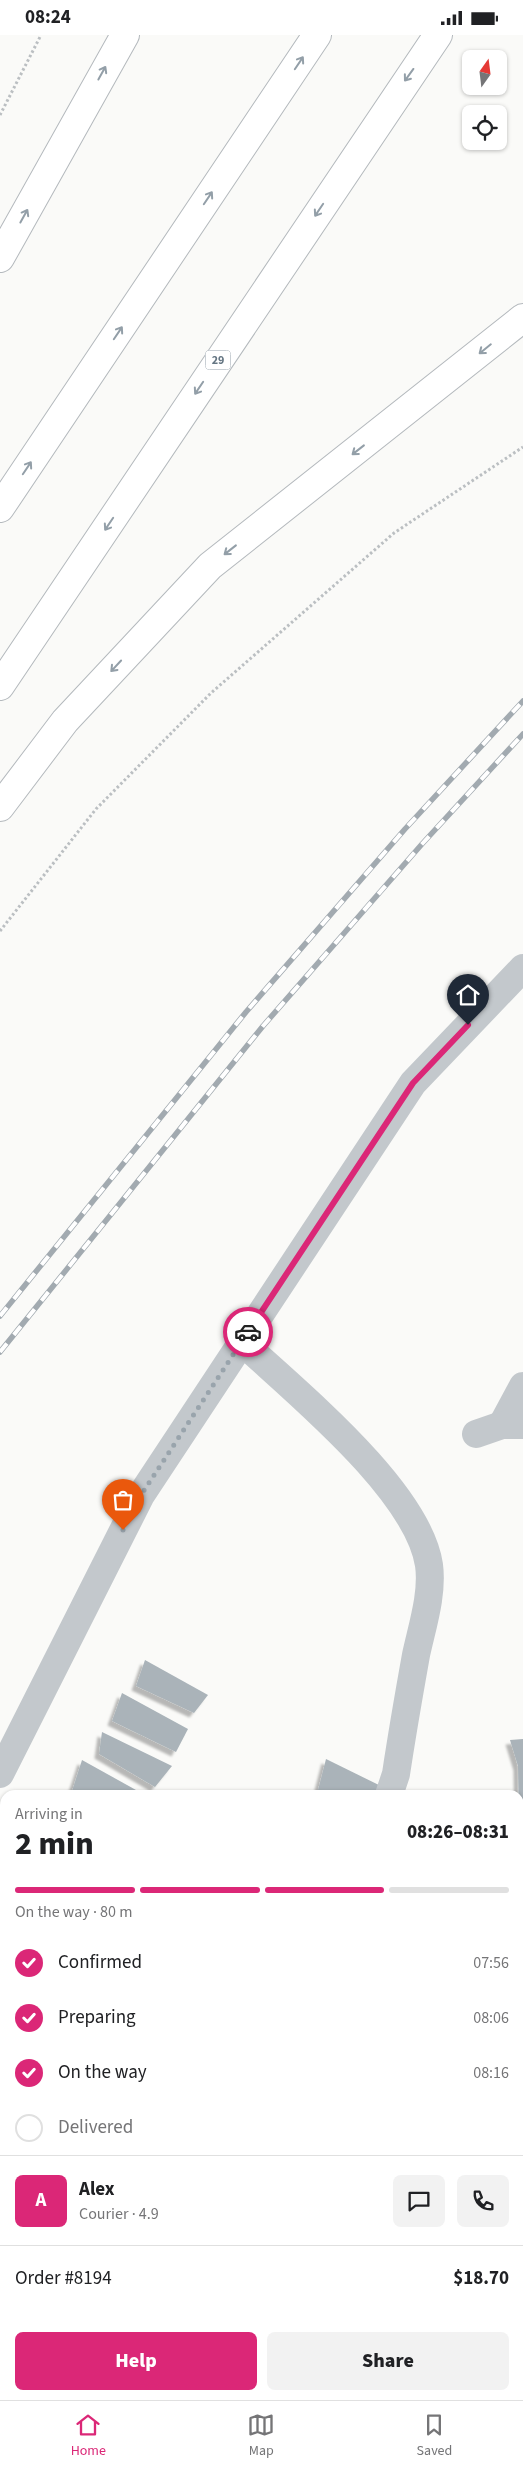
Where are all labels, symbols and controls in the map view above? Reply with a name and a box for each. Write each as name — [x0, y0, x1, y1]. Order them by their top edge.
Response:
text: 08:24 — [25, 4, 71, 31]
north arrow — [462, 50, 508, 95]
map controls — [462, 50, 507, 150]
one-way arrow — [293, 56, 304, 70]
one-way arrow — [97, 66, 107, 81]
one-way arrow — [404, 68, 415, 81]
button: locate — [462, 105, 507, 150]
one-way arrow — [203, 191, 213, 205]
one-way arrow — [314, 202, 324, 216]
one-way arrow — [19, 209, 29, 223]
one-way arrow — [112, 326, 123, 340]
one-way arrow — [479, 343, 492, 354]
road number: 29 — [206, 351, 230, 369]
one-way arrow — [194, 381, 204, 395]
one-way arrow — [352, 445, 365, 456]
one-way arrow — [22, 461, 32, 475]
one-way arrow — [104, 516, 114, 530]
one-way arrow — [224, 545, 237, 556]
one-way arrow — [110, 659, 122, 672]
pin — [447, 974, 489, 1025]
icon: home — [454, 981, 482, 1009]
courier — [223, 1307, 273, 1357]
icon: car — [234, 1318, 262, 1346]
pin — [102, 1479, 144, 1530]
icon: bag — [109, 1486, 137, 1514]
text: Arriving in — [15, 1803, 83, 1825]
text: 08:26–08:31 — [407, 1819, 509, 1846]
text: 2 min — [15, 1821, 94, 1867]
text: On the way · 80 m — [15, 1901, 132, 1923]
icon: check — [15, 1949, 43, 1977]
text: Confirmed — [58, 1949, 142, 1976]
text: 07:56 — [473, 1952, 509, 1974]
icon: check — [15, 2004, 43, 2032]
text: Preparing — [58, 2004, 136, 2031]
text: 08:06 — [473, 2007, 509, 2029]
icon: check — [15, 2059, 43, 2087]
text: On the way — [58, 2059, 147, 2086]
text: 08:16 — [473, 2062, 509, 2084]
text: Delivered — [58, 2114, 133, 2141]
button: chat — [393, 2175, 445, 2227]
button: phone — [457, 2175, 509, 2227]
text: Alex — [79, 2176, 115, 2203]
text: A — [36, 2187, 46, 2214]
text: Courier · 4.9 — [79, 2203, 159, 2225]
text: Order #8194 — [15, 2265, 112, 2292]
text: $18.70 — [453, 2265, 509, 2292]
button: Help — [15, 2332, 257, 2390]
button: Share — [267, 2332, 509, 2390]
tab: Home — [71, 2411, 106, 2461]
tab: Map — [247, 2411, 275, 2461]
tab: Saved — [417, 2411, 452, 2461]

